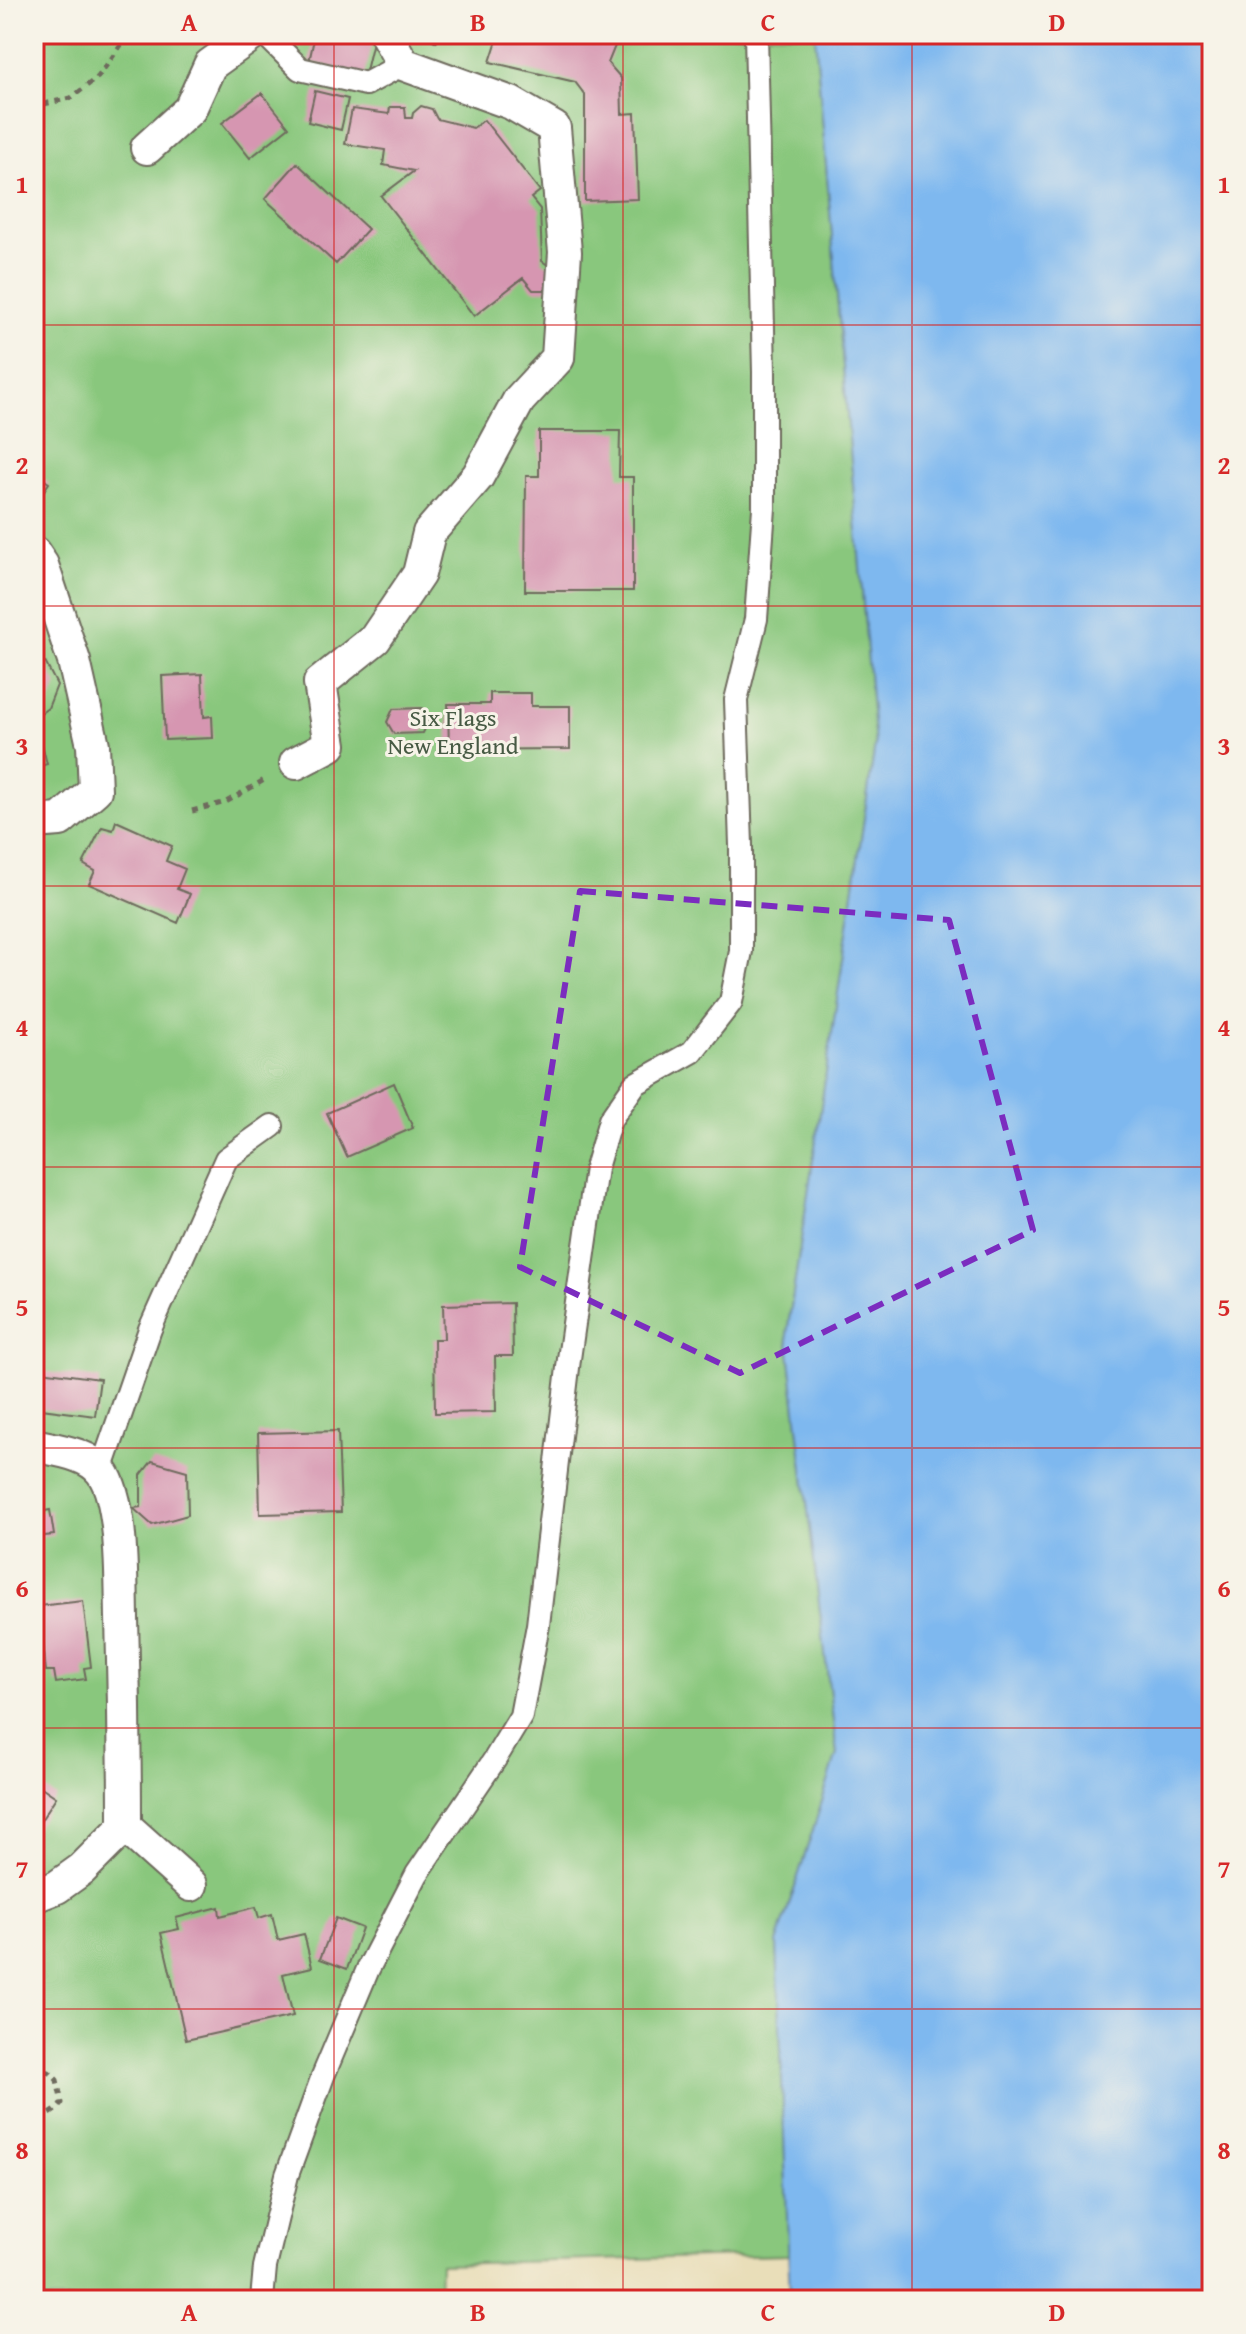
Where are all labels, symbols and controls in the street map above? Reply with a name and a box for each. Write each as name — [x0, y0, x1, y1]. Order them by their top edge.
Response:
text: A — [181, 2, 198, 41]
text: B — [470, 2, 486, 41]
text: C — [761, 2, 775, 41]
text: D — [1049, 2, 1065, 41]
text: 1 — [15, 164, 29, 203]
text: 1 — [1217, 164, 1231, 203]
text: 2 — [15, 445, 29, 484]
text: 2 — [1217, 445, 1231, 484]
park label: Six Flags New England — [387, 700, 519, 763]
text: 3 — [15, 726, 29, 765]
text: 3 — [1217, 726, 1231, 765]
text: 4 — [15, 1007, 29, 1046]
text: 4 — [1217, 1007, 1231, 1046]
text: 5 — [15, 1287, 29, 1326]
text: 5 — [1217, 1287, 1231, 1326]
text: 6 — [15, 1568, 29, 1607]
text: 6 — [1217, 1568, 1231, 1607]
text: 7 — [15, 1849, 29, 1888]
text: 7 — [1217, 1849, 1231, 1888]
text: 8 — [15, 2130, 29, 2169]
text: 8 — [1217, 2130, 1231, 2169]
text: A — [181, 2292, 198, 2331]
text: B — [470, 2292, 486, 2331]
text: C — [761, 2292, 775, 2331]
text: D — [1049, 2292, 1065, 2331]

